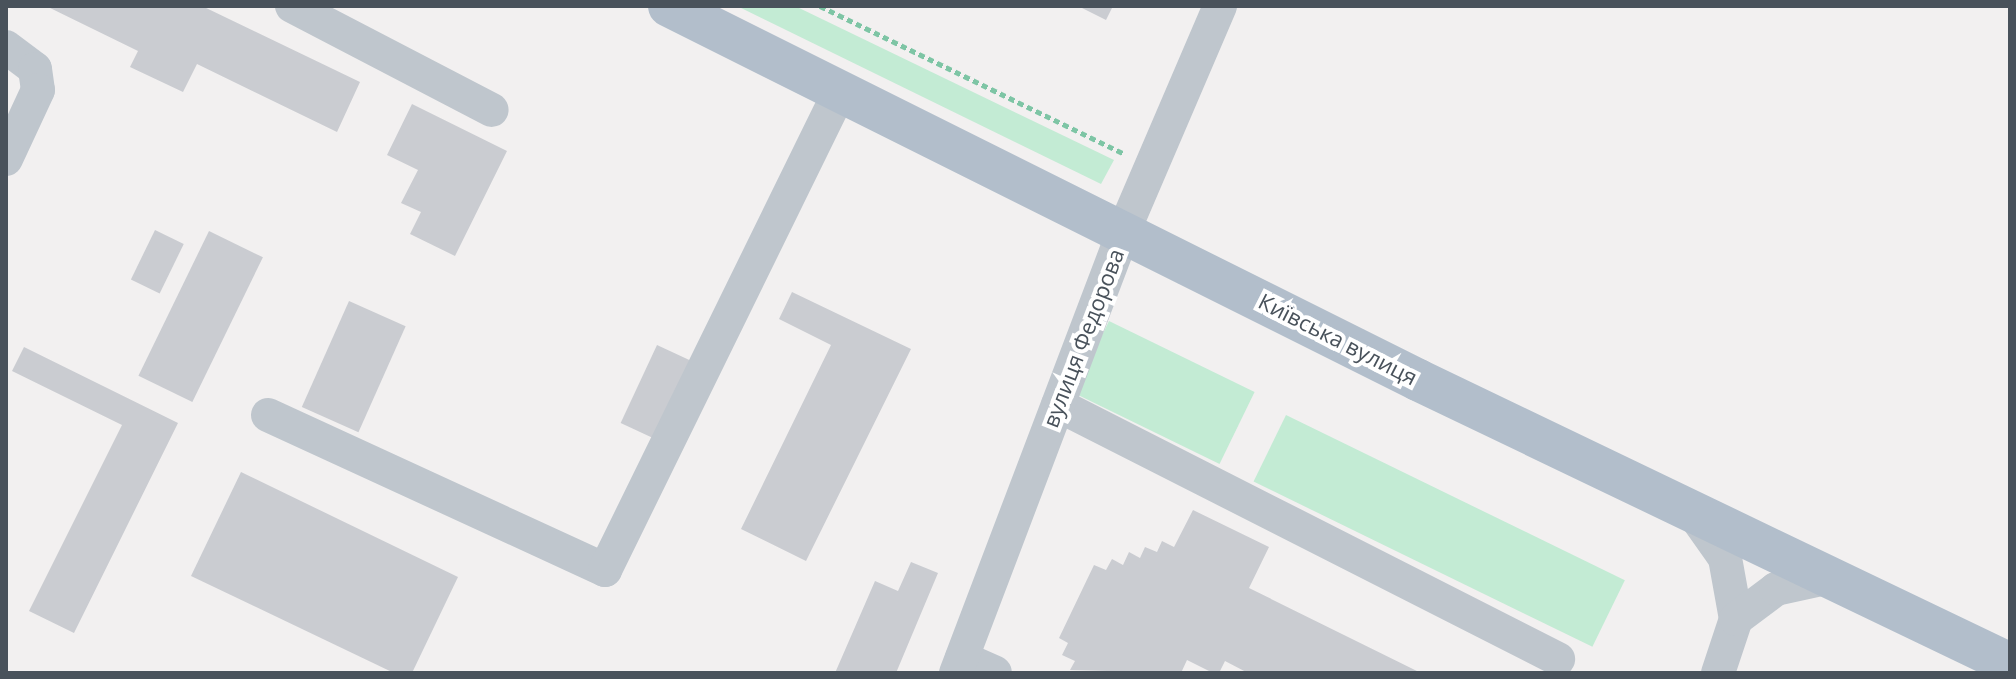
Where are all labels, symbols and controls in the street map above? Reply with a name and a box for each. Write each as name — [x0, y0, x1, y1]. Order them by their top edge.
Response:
street label: вулиця Федорова — [1037, 245, 1129, 431]
street label: Київська вулиця — [1254, 288, 1422, 390]

